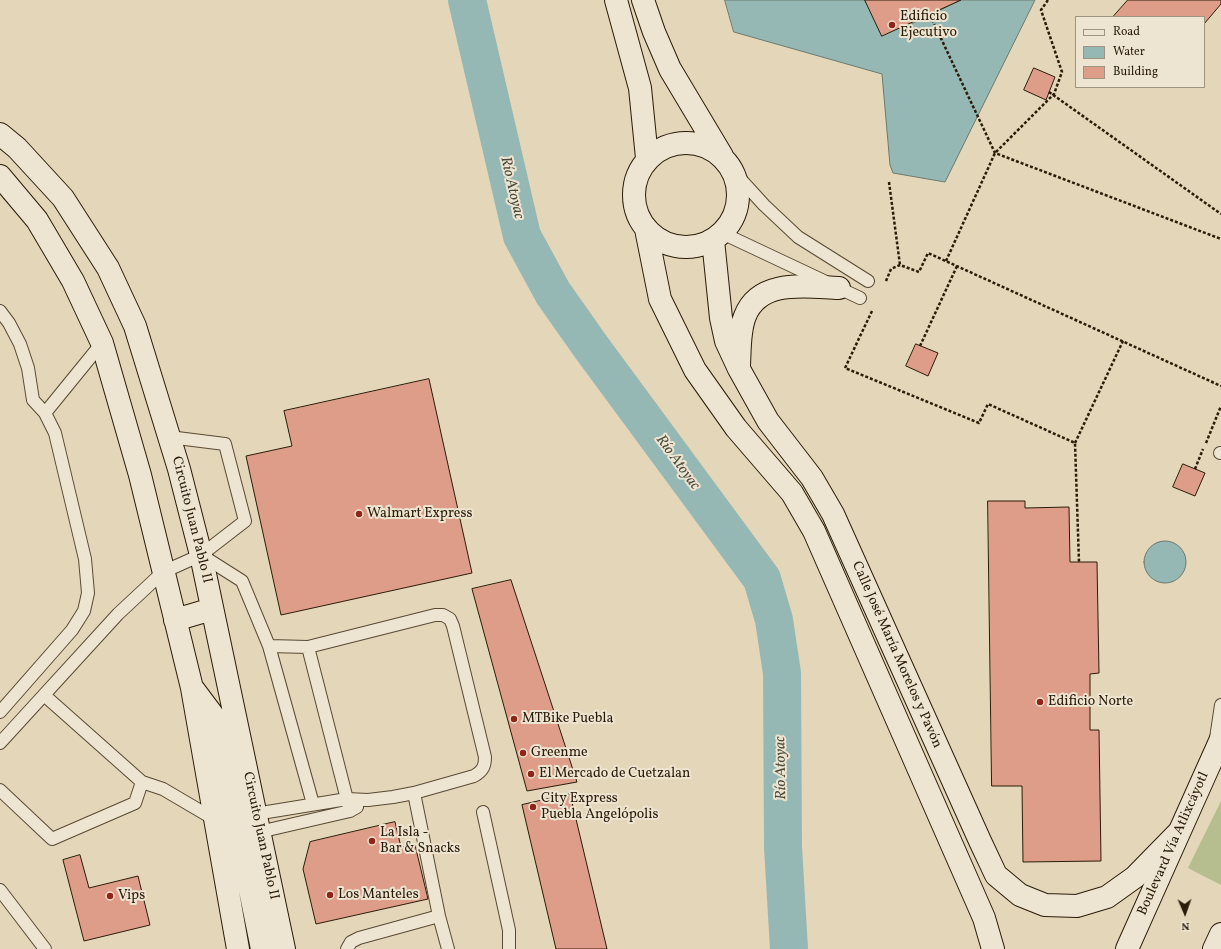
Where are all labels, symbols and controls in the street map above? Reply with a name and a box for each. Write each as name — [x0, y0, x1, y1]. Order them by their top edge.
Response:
place label: Edificio Ejecutivo — [900, 9, 957, 42]
legend — [1075, 16, 1205, 88]
marker: Edificio Ejecutivo — [887, 20, 897, 30]
text: Road — [1113, 24, 1140, 40]
text: Water — [1113, 44, 1145, 60]
text: Building — [1113, 64, 1158, 80]
water label: Río Atoyac — [495, 155, 527, 221]
water label: Río Atoyac — [651, 432, 703, 494]
street label: Circuito Juan Pablo II — [167, 455, 215, 585]
place label: Walmart Express — [367, 506, 472, 522]
marker: Walmart Express — [354, 509, 364, 519]
street label: Calle José María Morelos y Pavón — [847, 559, 945, 751]
place label: Edificio Norte — [1048, 694, 1133, 710]
marker: Edificio Norte — [1035, 697, 1045, 707]
place label: MTBike Puebla — [522, 711, 613, 727]
marker: MTBike Puebla — [509, 714, 519, 724]
water label: Río Atoyac — [772, 736, 792, 800]
place label: Greenme — [531, 745, 588, 761]
marker: Greenme — [518, 748, 528, 758]
place label: El Mercado de Cuetzalan — [539, 766, 690, 782]
marker: El Mercado de Cuetzalan — [526, 769, 536, 779]
street label: Boulevard Vía Atlixcáyotl — [1135, 770, 1213, 918]
street label: Circuito Juan Pablo II — [238, 771, 282, 901]
place label: City Express Puebla Angelópolis — [541, 791, 659, 824]
marker: City Express Puebla Angelópolis — [528, 802, 538, 812]
place label: La Isla - Bar & Snacks — [380, 825, 460, 858]
marker: La Isla - Bar & Snacks — [367, 836, 377, 846]
place label: Los Manteles — [338, 887, 419, 903]
place label: Vips — [118, 888, 145, 904]
marker: Los Manteles — [325, 890, 335, 900]
marker: Vips — [105, 891, 115, 901]
north arrow — [1165, 893, 1205, 933]
text: N — [1181, 918, 1190, 933]

